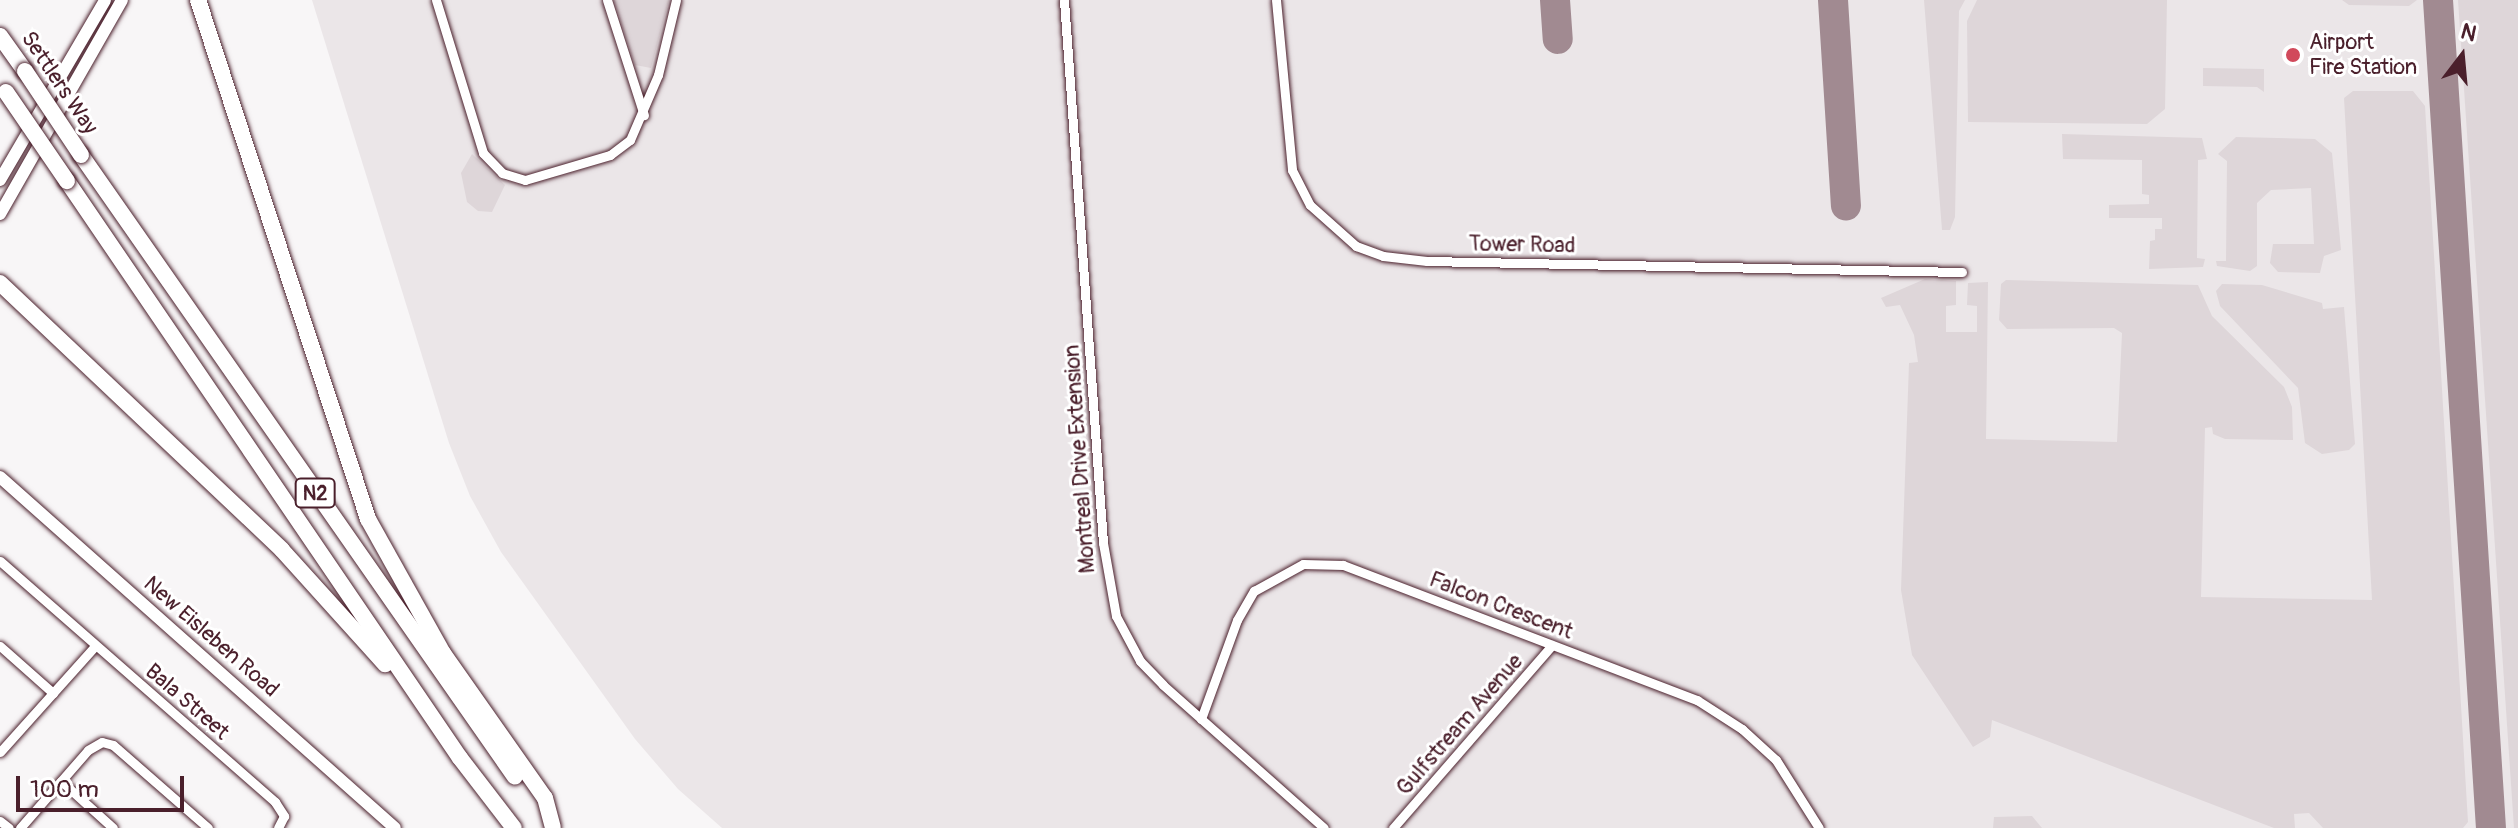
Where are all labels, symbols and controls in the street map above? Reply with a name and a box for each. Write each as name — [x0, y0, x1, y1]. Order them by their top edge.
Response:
north arrow — [2422, 16, 2502, 96]
text: N — [2458, 17, 2480, 48]
street label: Settlers Way — [15, 27, 103, 139]
place label: Airport Fire Station — [2309, 29, 2417, 80]
marker: Airport Fire Station — [2284, 46, 2302, 64]
street label: Tower Road — [1468, 231, 1576, 259]
street label: Montreal Drive Extension — [1059, 344, 1101, 574]
road number: N2 — [293, 477, 337, 509]
street label: Falcon Crescent — [1425, 566, 1577, 646]
street label: New Eisleben Road — [138, 571, 284, 703]
street label: Gulfstream Avenue — [1391, 649, 1529, 801]
street label: Bala Street — [140, 658, 234, 746]
scale bar — [20, 760, 188, 810]
text: 100 m — [30, 775, 99, 804]

